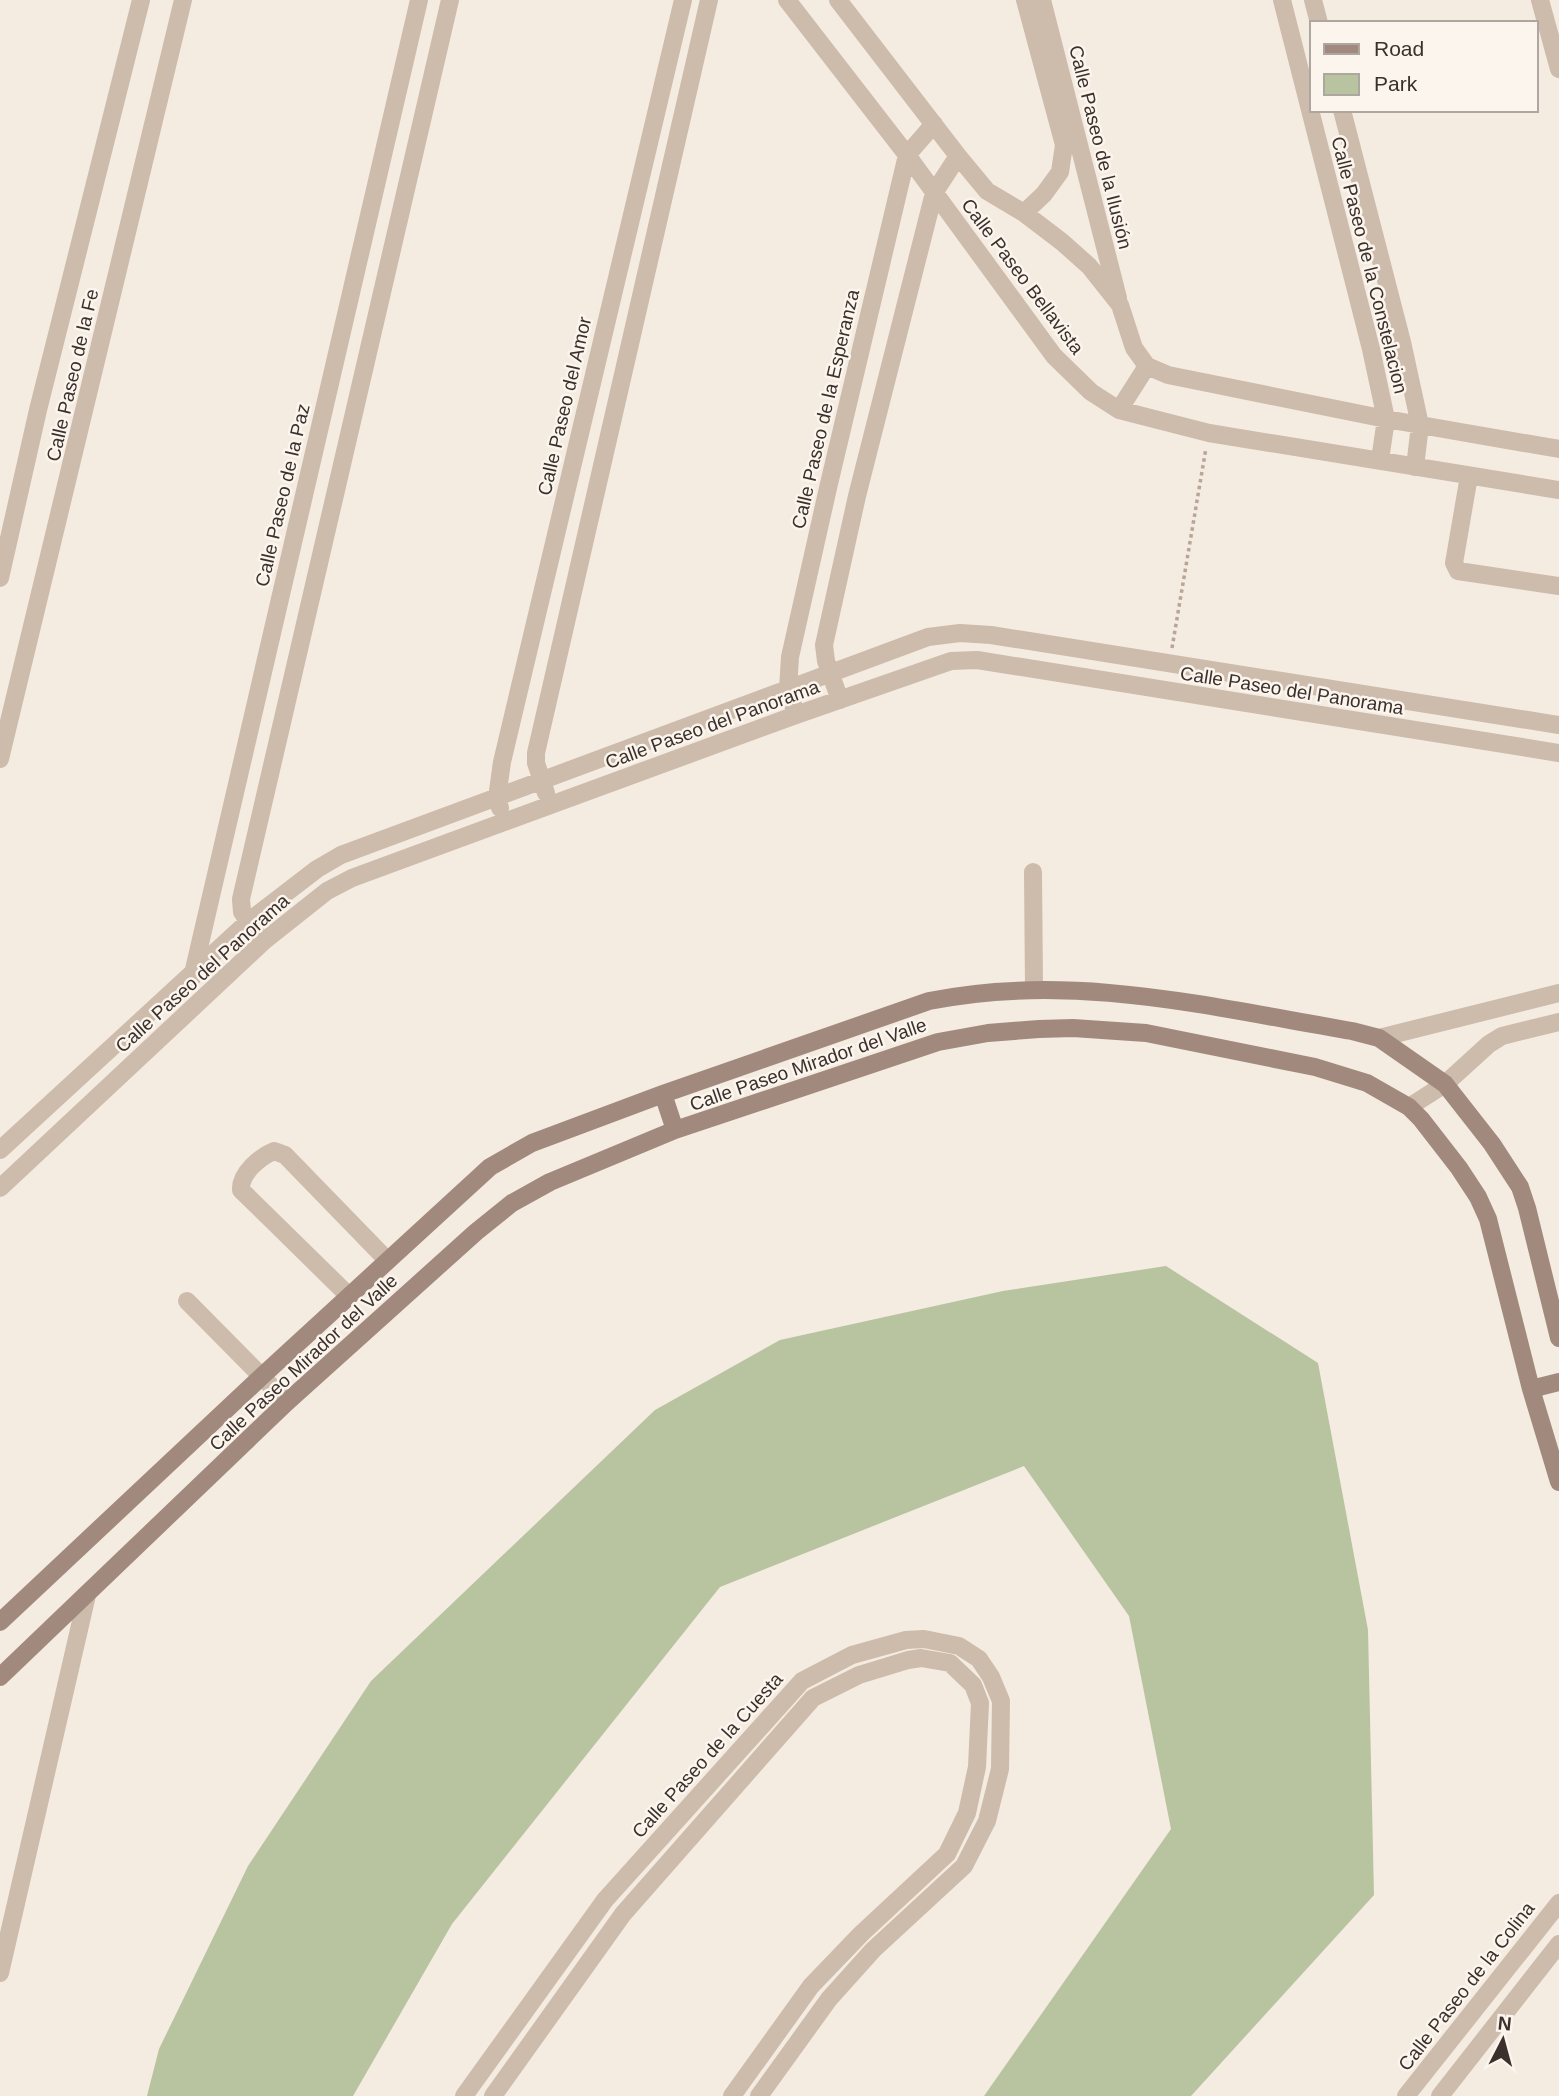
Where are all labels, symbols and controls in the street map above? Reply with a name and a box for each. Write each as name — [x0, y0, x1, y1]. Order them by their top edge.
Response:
legend — [1310, 21, 1538, 112]
text: Road — [1374, 37, 1424, 60]
street label: Calle Paseo de la Ilusión — [1065, 43, 1136, 251]
text: Park — [1374, 72, 1418, 95]
street label: Calle Paseo de la Constelacion — [1327, 134, 1412, 396]
street label: Calle Paseo Bellavista — [957, 194, 1088, 358]
street label: Calle Paseo de la Fe — [42, 287, 103, 463]
street label: Calle Paseo de la Esperanza — [788, 287, 863, 531]
street label: Calle Paseo del Amor — [534, 314, 595, 497]
street label: Calle Paseo de la Paz — [251, 402, 314, 589]
street label: Calle Paseo del Panorama — [1179, 662, 1406, 719]
street label: Calle Paseo del Panorama — [602, 676, 822, 773]
street label: Calle Paseo del Panorama — [111, 890, 294, 1057]
street label: Calle Paseo Mirador del Valle — [687, 1014, 929, 1115]
street label: Calle Paseo Mirador del Valle — [205, 1270, 402, 1455]
street label: Calle Paseo de la Cuesta — [628, 1668, 787, 1842]
street label: Calle Paseo de la Colina — [1394, 1898, 1539, 2075]
north arrow — [1468, 2005, 1538, 2075]
text: N — [1497, 2012, 1513, 2035]

